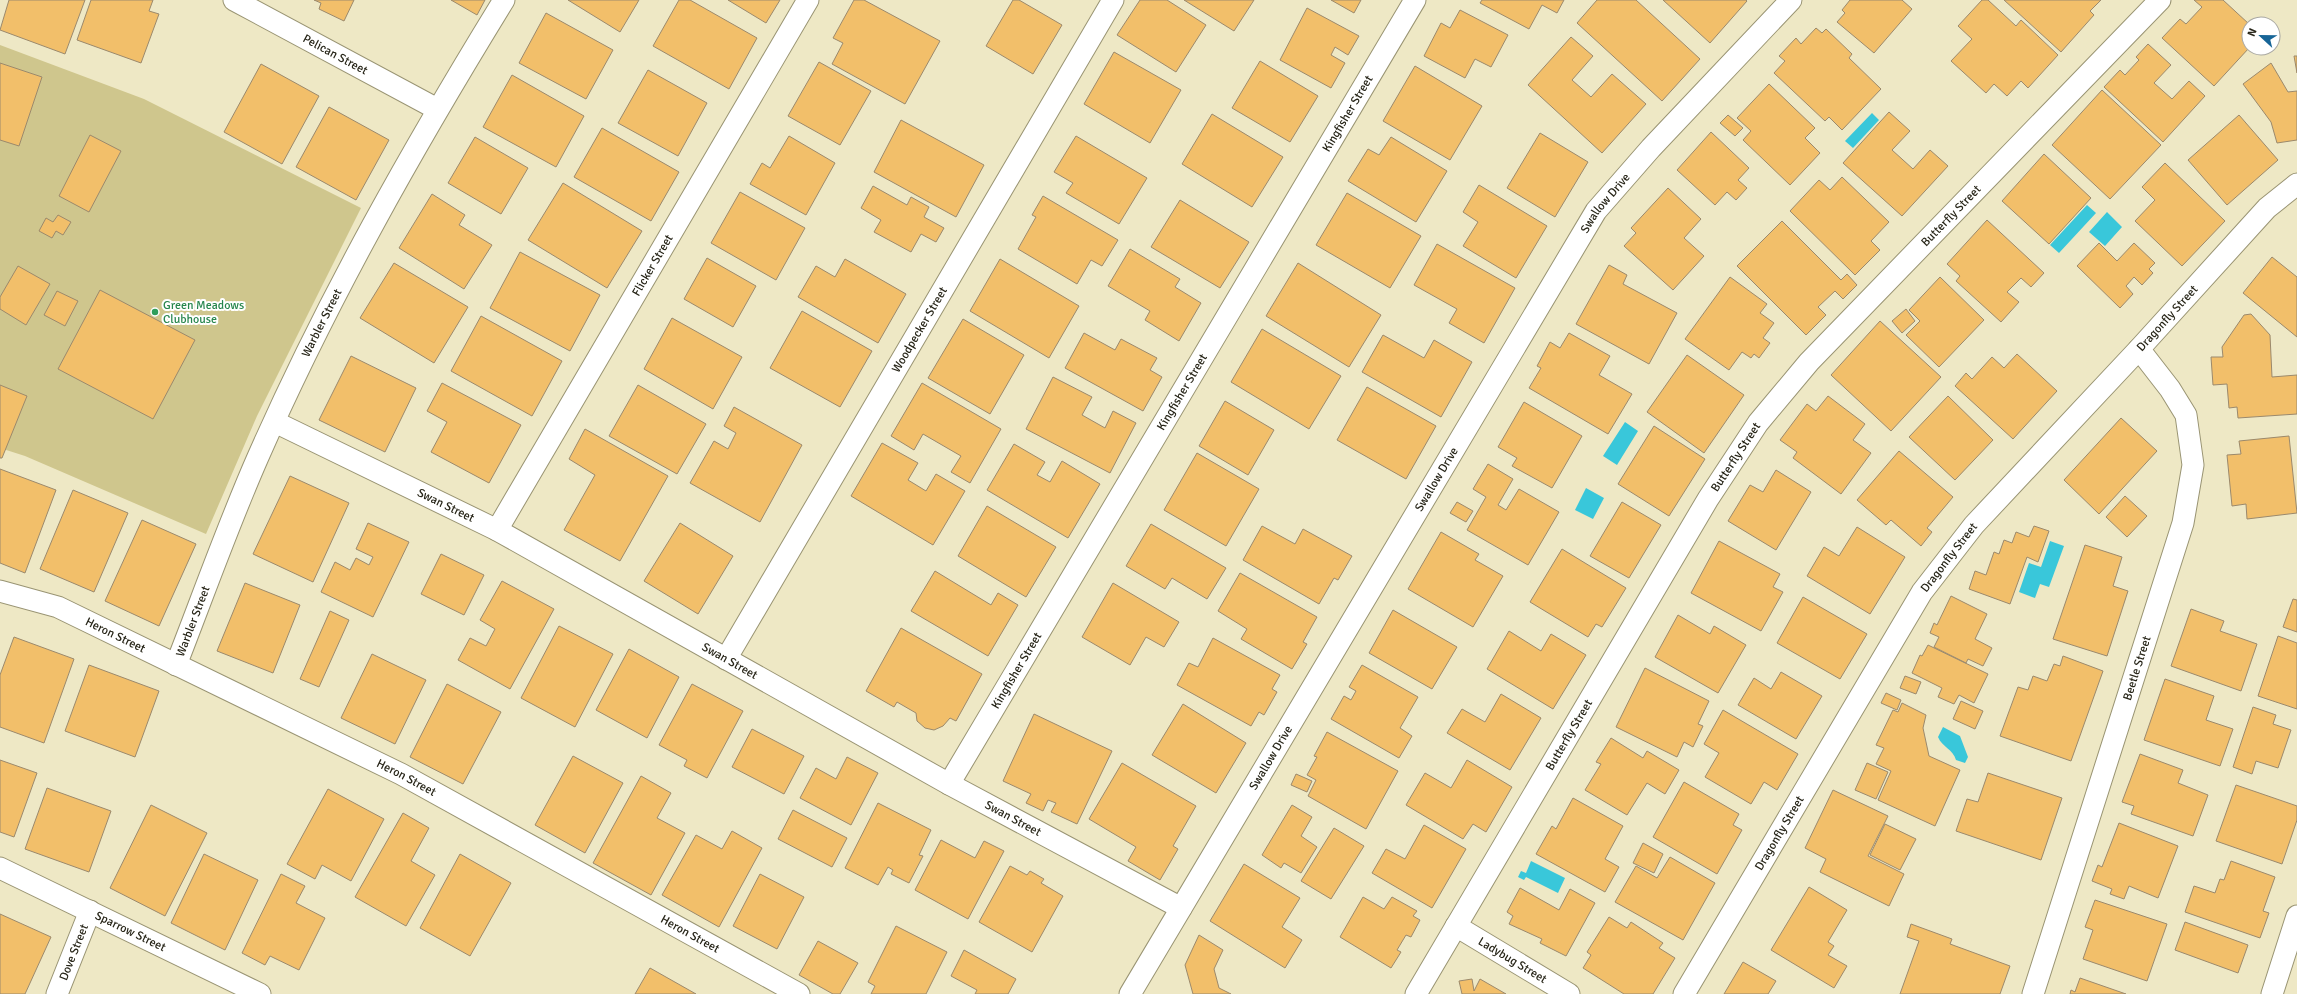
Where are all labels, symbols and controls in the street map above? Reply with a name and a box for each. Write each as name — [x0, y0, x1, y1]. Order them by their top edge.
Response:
north arrow — [2241, 16, 2281, 56]
text: N — [2245, 26, 2260, 38]
street label: Pelican Street — [300, 31, 370, 78]
street label: Kingfisher Street — [1319, 73, 1377, 155]
street label: Swallow Drive — [1578, 170, 1634, 236]
street label: Butterfly Street — [1918, 182, 1984, 250]
street label: Flicker Street — [629, 232, 677, 299]
street label: Dragonfly Street — [2134, 282, 2201, 355]
street label: Woodpecker Street — [889, 284, 951, 375]
street label: Warbler Street — [299, 286, 345, 360]
place label: Green Meadows Clubhouse — [163, 298, 244, 327]
marker: Green Meadows Clubhouse — [150, 307, 160, 317]
street label: Kingfisher Street — [1154, 351, 1211, 433]
street label: Butterfly Street — [1708, 420, 1764, 495]
street label: Swallow Drive — [1412, 445, 1462, 514]
street label: Swan Street — [415, 485, 477, 526]
street label: Dragonfly Street — [1918, 520, 1981, 596]
street label: Warbler Street — [173, 584, 214, 659]
street label: Heron Street — [83, 614, 148, 656]
street label: Kingfisher Street — [988, 630, 1045, 712]
street label: Beetle Street — [2120, 634, 2155, 702]
street label: Swan Street — [699, 640, 760, 683]
street label: Butterfly Street — [1543, 697, 1596, 773]
street label: Swallow Drive — [1246, 723, 1296, 793]
street label: Heron Street — [374, 756, 438, 800]
street label: Dragonfly Street — [1752, 793, 1808, 873]
street label: Swan Street — [982, 798, 1044, 840]
street label: Sparrow Street — [93, 908, 168, 955]
street label: Heron Street — [658, 912, 722, 957]
street label: Dove Street — [56, 922, 92, 983]
street label: Ladybug Street — [1475, 934, 1549, 987]

